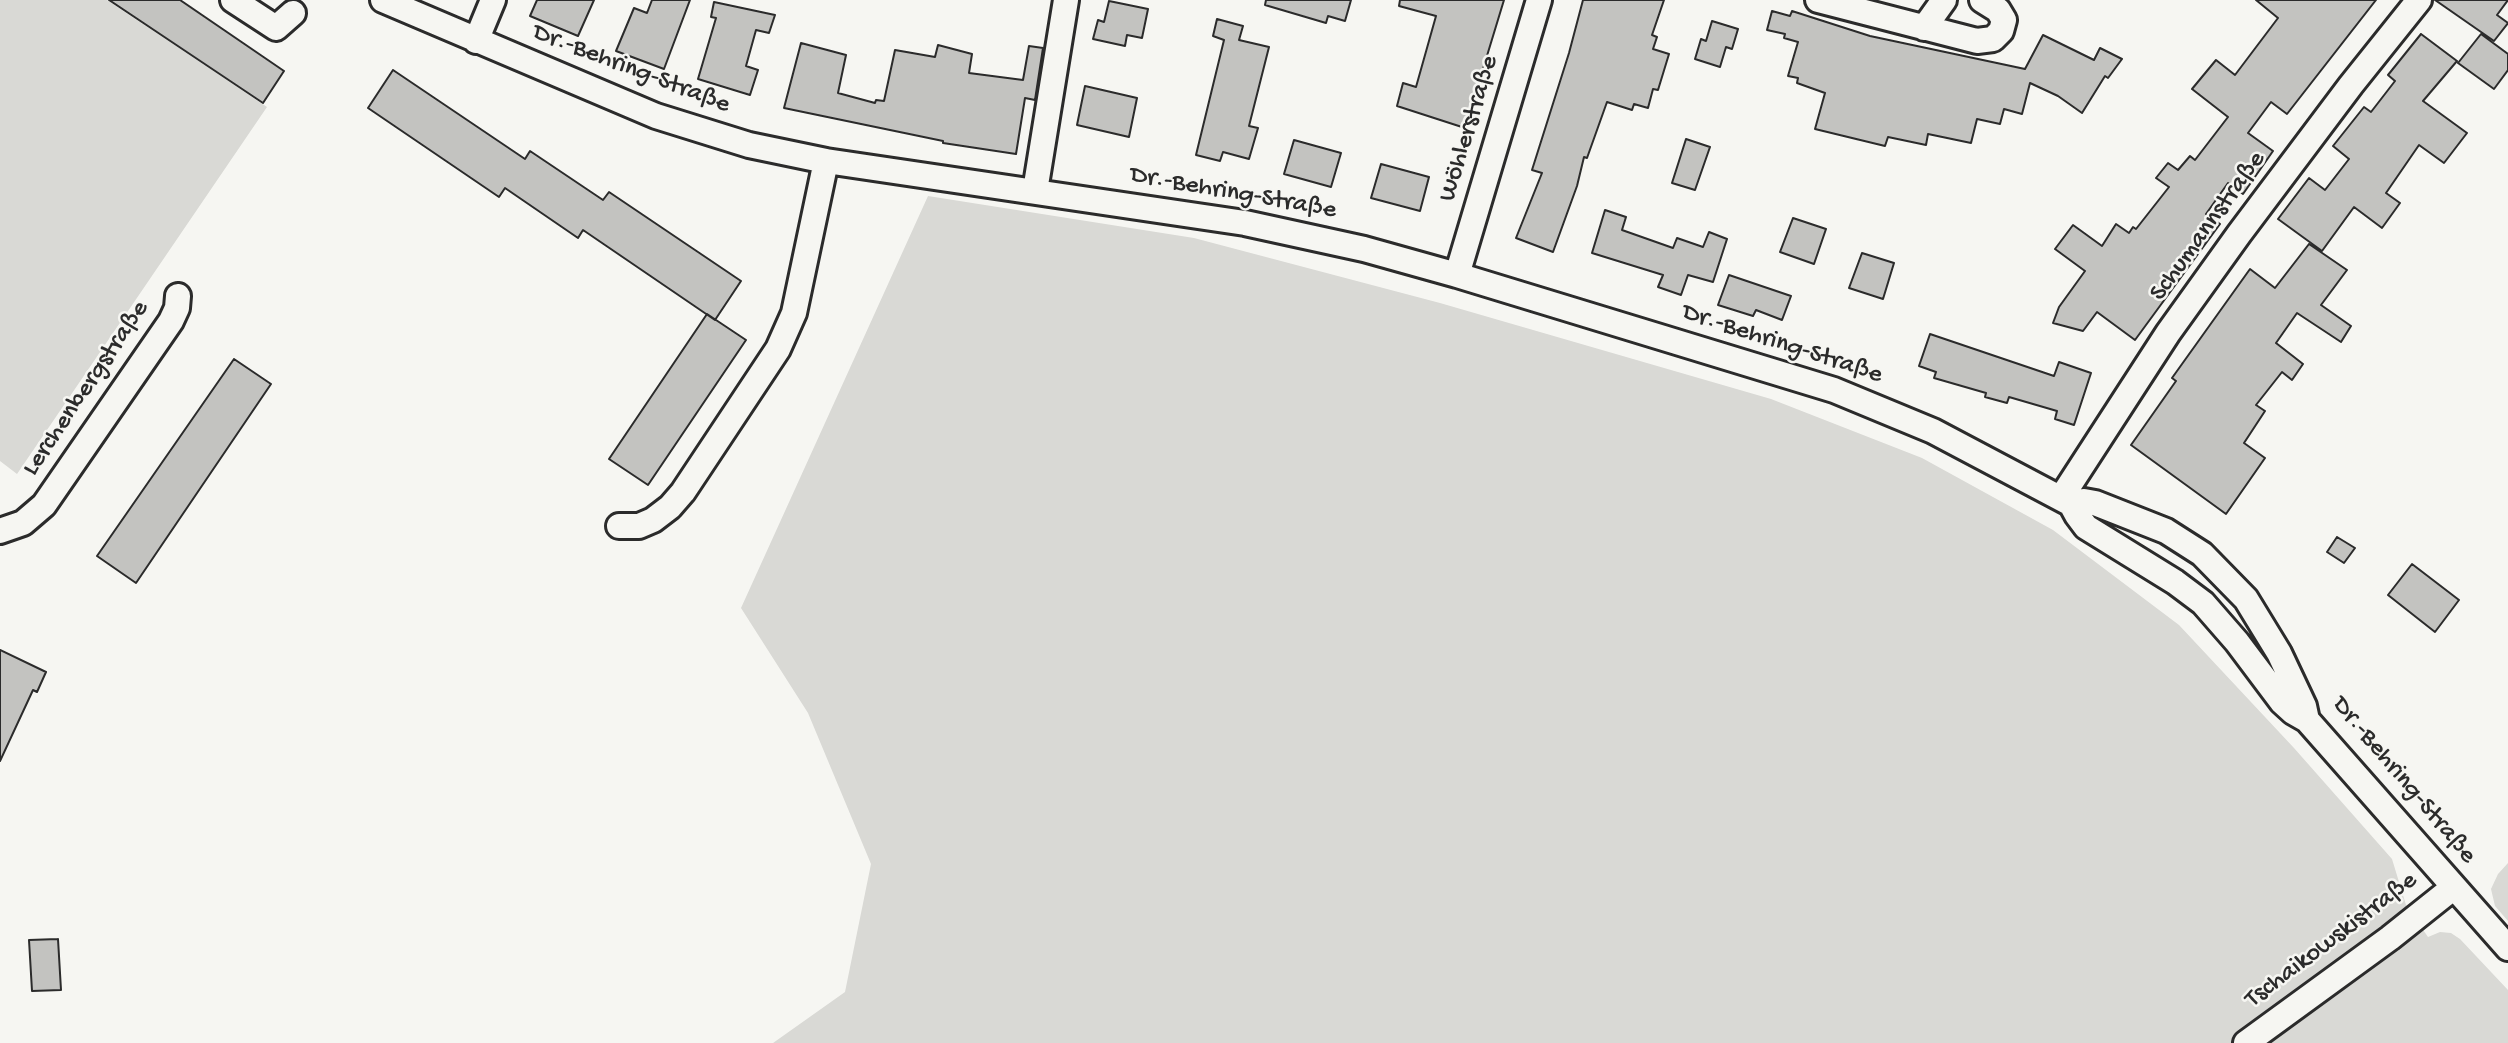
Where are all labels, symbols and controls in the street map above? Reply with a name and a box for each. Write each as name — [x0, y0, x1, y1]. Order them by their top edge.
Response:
street label: Dr.-Behring-Straße — [528, 18, 734, 122]
street label: Wöhlerstraße — [1433, 52, 1507, 206]
street label: Schumannstraße — [2144, 146, 2274, 308]
street label: Dr.-Behring-Straße — [1127, 161, 1339, 227]
street label: Lerchenbergstraße — [17, 295, 157, 483]
street label: Dr.-Behring-Straße — [1678, 298, 1886, 392]
street label: Dr.-Behring-Straße — [2324, 691, 2482, 871]
street label: Tschaikowskistraße — [2240, 866, 2424, 1016]

